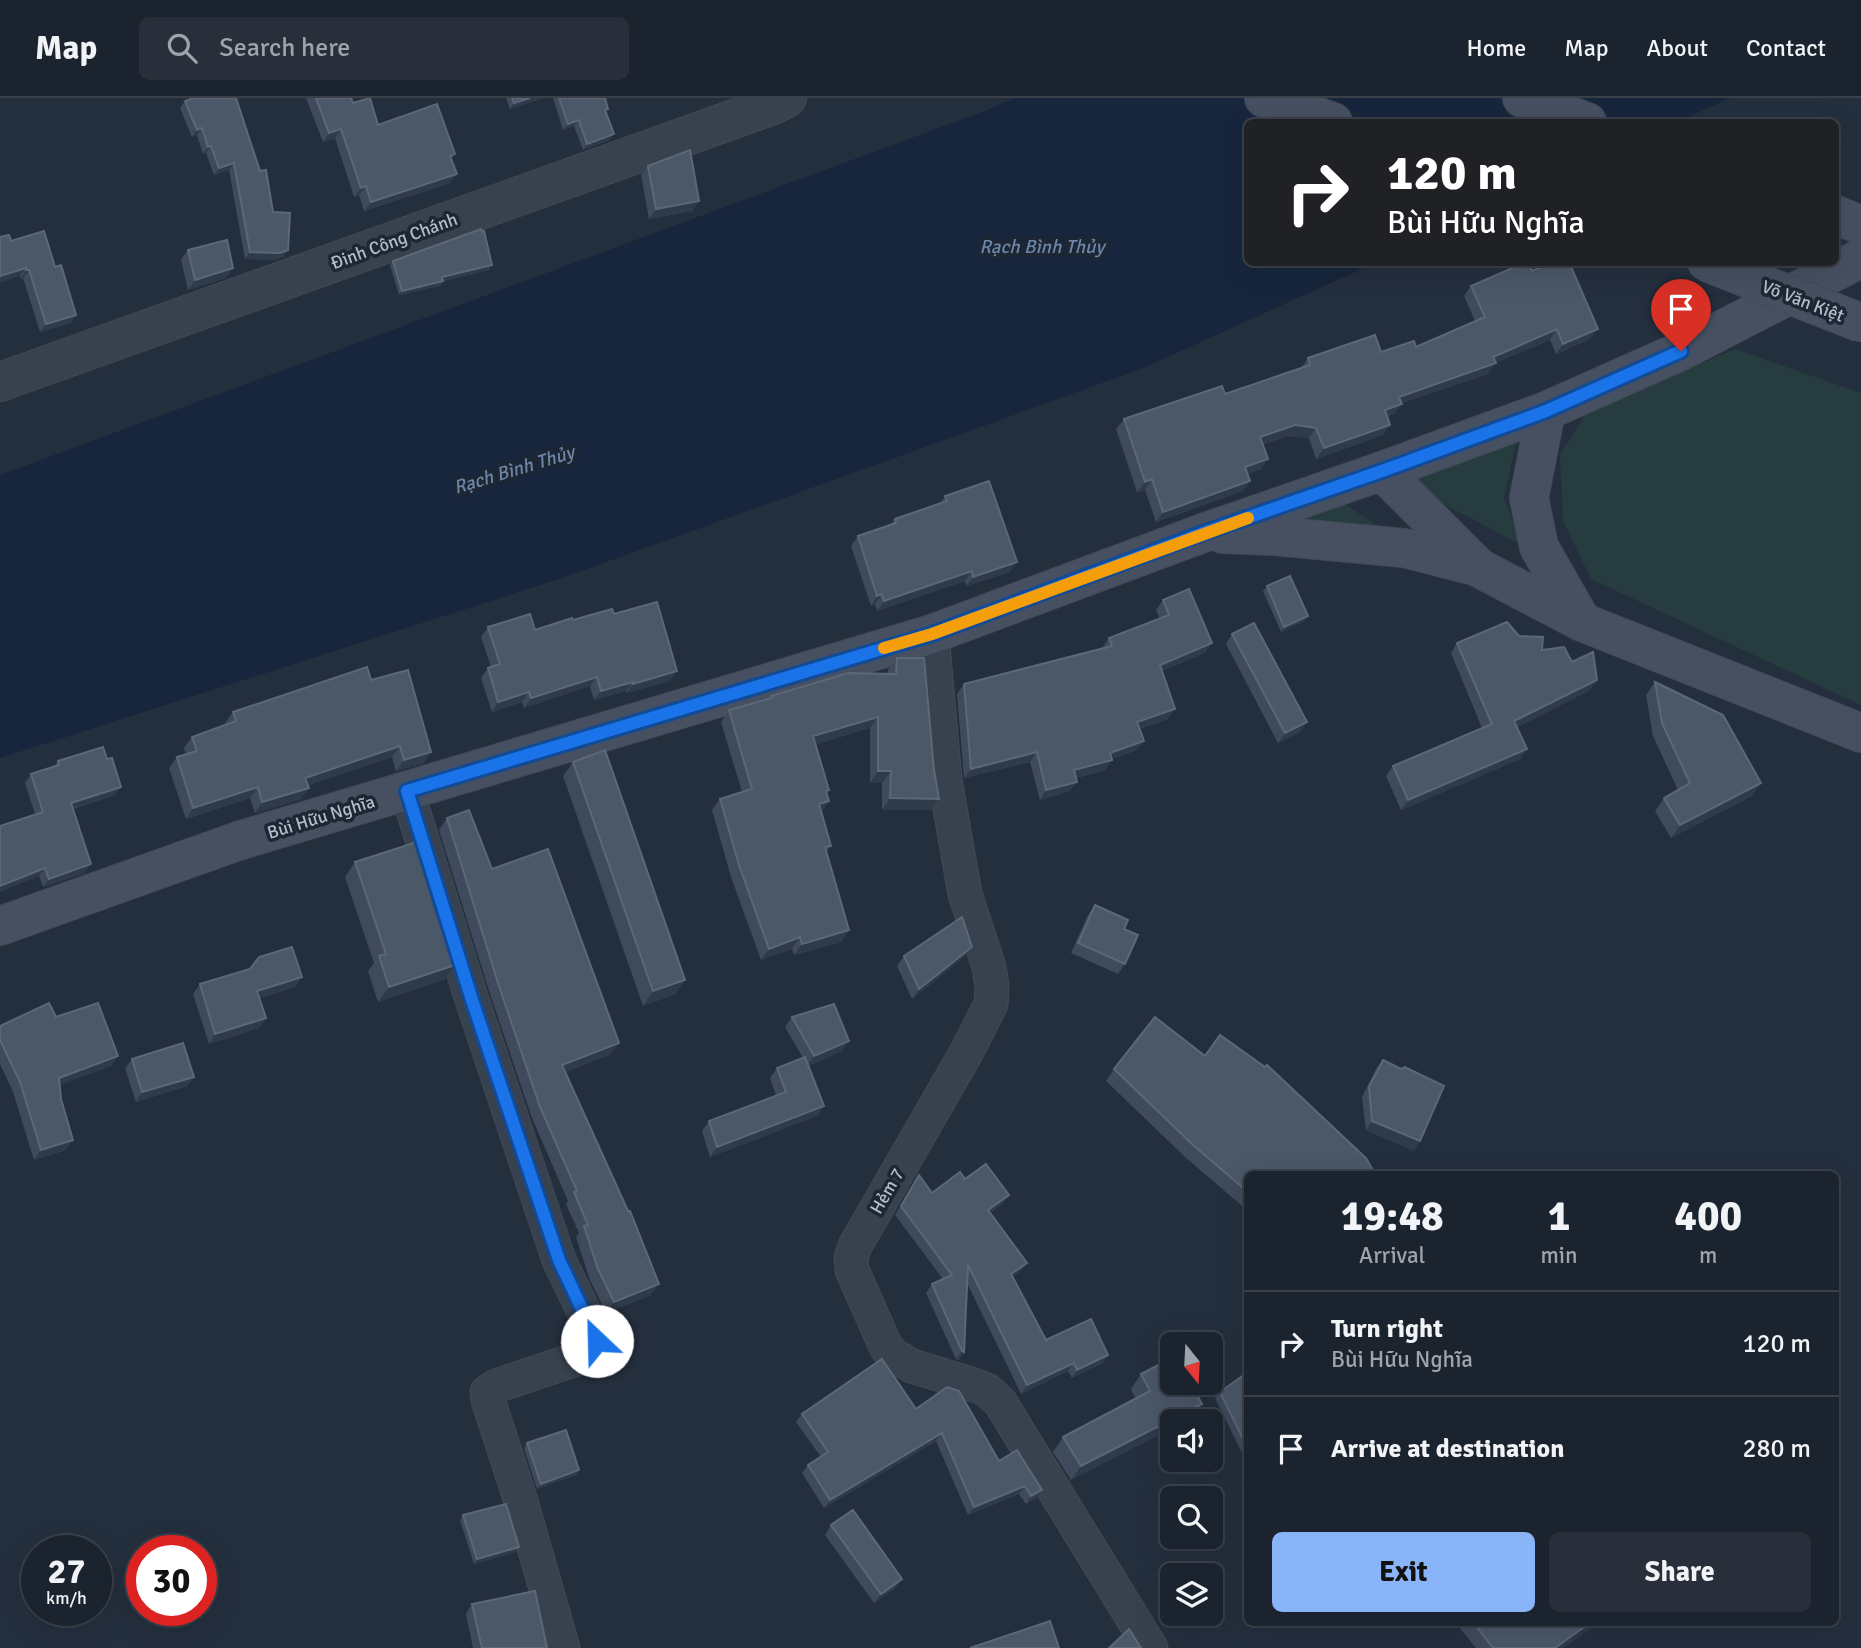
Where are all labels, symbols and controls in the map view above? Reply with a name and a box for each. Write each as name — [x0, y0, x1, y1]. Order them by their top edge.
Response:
search box — [139, 17, 629, 80]
text: Map — [35, 28, 97, 69]
icon: search — [163, 29, 201, 67]
text: Search here — [219, 32, 350, 64]
text: Home — [1466, 33, 1526, 63]
text: Map — [1564, 33, 1609, 63]
text: About — [1647, 33, 1708, 63]
text: Contact — [1746, 33, 1826, 63]
text: 120 m — [1387, 143, 1517, 203]
icon: right — [1272, 147, 1363, 238]
text: Bùi Hữu Nghĩa — [1387, 203, 1585, 242]
street label: Đinh Công Chánh — [328, 208, 460, 274]
water label: Rạch Bình Thủy — [980, 235, 1107, 259]
street label: Võ Văn Kiệt — [1759, 275, 1847, 327]
pin — [1651, 279, 1711, 351]
icon: arrive — [1662, 290, 1700, 328]
water label: Rạch Bình Thủy — [451, 440, 579, 500]
street label: Bùi Hữu Nghĩa — [265, 790, 377, 844]
street label: Hẻm 7 — [865, 1164, 909, 1218]
text: 19:48 — [1341, 1191, 1444, 1242]
text: 1 — [1548, 1191, 1570, 1242]
text: 400 — [1674, 1191, 1742, 1242]
text: Arrival — [1359, 1241, 1425, 1270]
text: min — [1540, 1241, 1578, 1270]
text: m — [1699, 1241, 1717, 1270]
position arrow — [560, 1304, 634, 1378]
text: Turn right — [1331, 1313, 1443, 1345]
icon: right — [1272, 1325, 1310, 1363]
text: 120 m — [1742, 1328, 1811, 1360]
north arrow — [1160, 1332, 1223, 1395]
map controls — [1160, 1332, 1223, 1626]
text: Bùi Hữu Nghĩa — [1331, 1345, 1473, 1374]
button: sound — [1160, 1409, 1223, 1472]
icon: arrive — [1272, 1430, 1310, 1468]
text: Arrive at destination — [1331, 1433, 1564, 1465]
text: 280 m — [1742, 1433, 1811, 1465]
button: search — [1160, 1486, 1223, 1549]
button: Exit — [1272, 1532, 1535, 1612]
button: Share — [1549, 1532, 1811, 1612]
speed limit sign: 30 — [126, 1535, 217, 1626]
text: 27 — [48, 1550, 85, 1593]
button: layers — [1160, 1563, 1223, 1626]
text: km/h — [46, 1587, 87, 1609]

